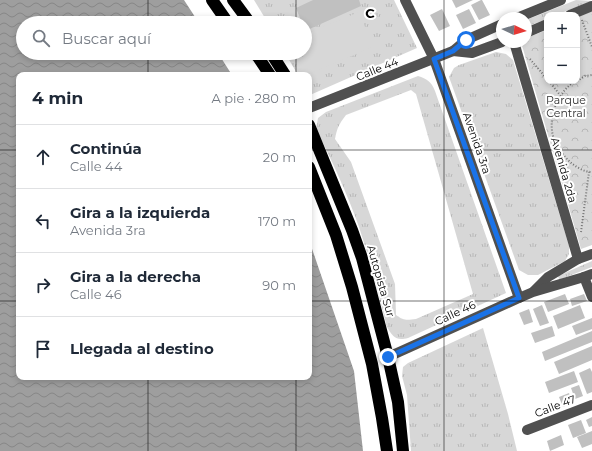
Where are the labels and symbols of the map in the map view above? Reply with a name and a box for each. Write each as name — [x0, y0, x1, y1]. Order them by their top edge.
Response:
text: C — [365, 5, 375, 21]
north arrow — [496, 12, 532, 48]
route start — [457, 31, 475, 49]
street label: Calle 44 — [354, 54, 401, 84]
park label: Parque Central — [546, 93, 586, 120]
street label: Avenida 3ra — [460, 110, 494, 176]
street label: Avenida 2da — [548, 136, 580, 204]
street label: Autopista Sur — [364, 243, 398, 319]
street label: Calle 46 — [432, 297, 478, 329]
route end — [379, 348, 397, 366]
street label: Calle 47 — [532, 392, 578, 420]

